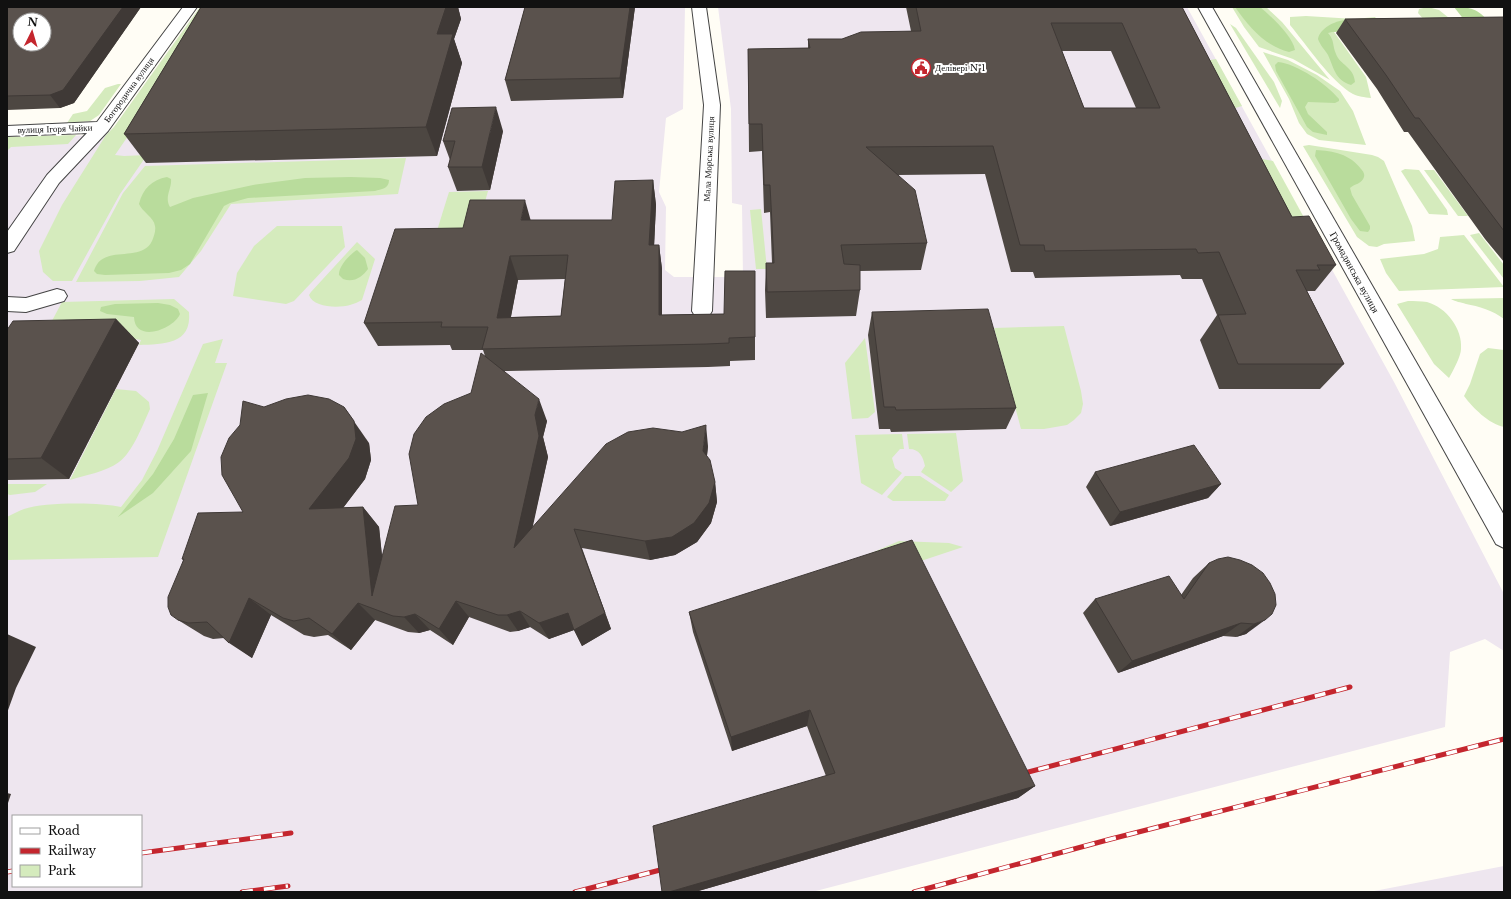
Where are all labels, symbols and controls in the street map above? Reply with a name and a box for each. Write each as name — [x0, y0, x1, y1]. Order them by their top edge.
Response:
north arrow — [12, 12, 52, 52]
text: N — [27, 15, 39, 30]
street label: Богородична вулиця — [101, 55, 156, 124]
public building icon: Делівері №1 — [910, 57, 932, 79]
place label: Делівері №1 — [935, 62, 986, 73]
street label: Мала Морська вулиця — [701, 116, 716, 202]
street label: вулиця Ігоря Чайки — [17, 122, 93, 135]
street label: Громадянська вулиця — [1327, 229, 1382, 316]
legend — [12, 815, 142, 887]
text: Road — [48, 823, 80, 838]
text: Railway — [48, 843, 97, 858]
text: Park — [48, 863, 76, 878]

